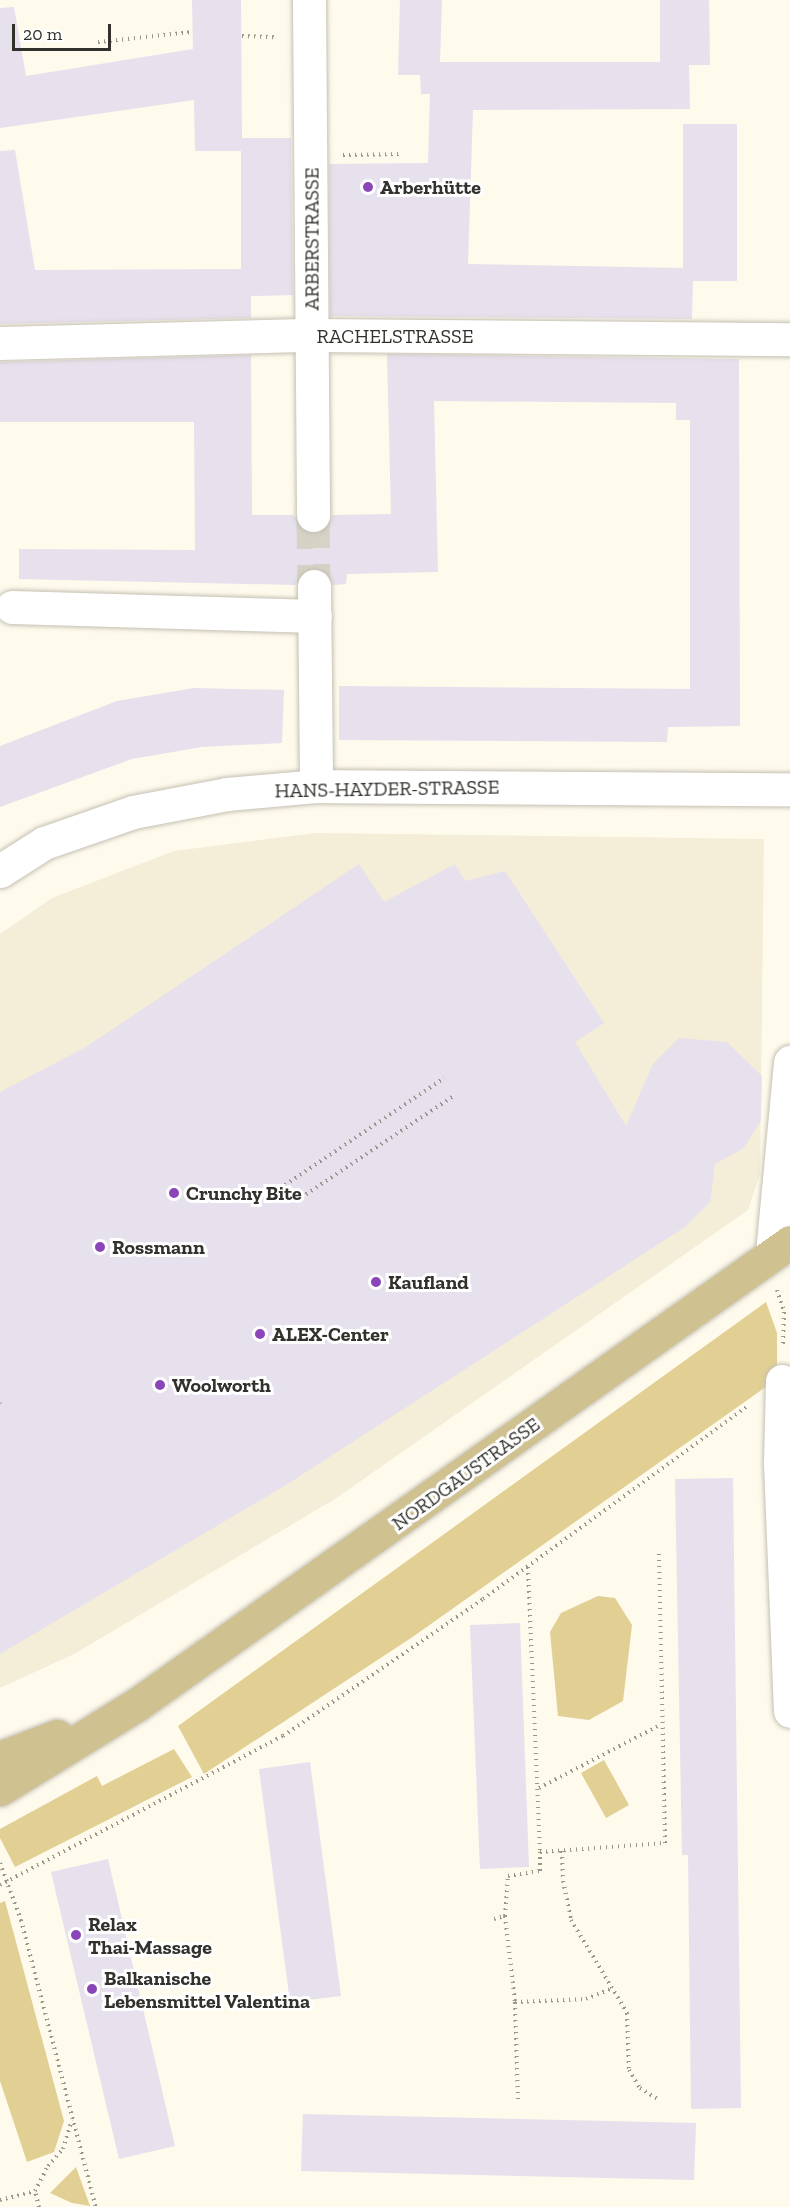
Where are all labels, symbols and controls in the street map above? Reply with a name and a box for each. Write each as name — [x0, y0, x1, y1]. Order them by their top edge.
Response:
scale bar — [15, 12, 114, 50]
text: 20 m — [23, 23, 62, 45]
street label: ARBERSTRASSE — [300, 168, 324, 310]
place label: Arberhütte — [380, 175, 481, 199]
marker: Arberhütte — [361, 180, 375, 194]
street label: RACHELSTRASSE — [317, 324, 473, 348]
street label: HANS-HAYDER-STRASSE — [274, 775, 500, 803]
place label: Crunchy Bite — [186, 1181, 302, 1205]
marker: Crunchy Bite — [167, 1186, 181, 1200]
place label: Rossmann — [112, 1235, 205, 1259]
marker: Rossmann — [93, 1240, 107, 1254]
place label: Kaufland — [388, 1270, 469, 1294]
marker: Kaufland — [369, 1275, 383, 1289]
place label: ALEX-Center — [272, 1322, 389, 1346]
marker: ALEX-Center — [253, 1327, 267, 1341]
place label: Woolworth — [172, 1373, 271, 1397]
marker: Woolworth — [153, 1378, 167, 1392]
street label: NORDGAUSTRASSE — [387, 1412, 545, 1536]
place label: Relax Thai-Massage — [88, 1912, 212, 1959]
marker: Relax Thai-Massage — [69, 1928, 83, 1942]
place label: Balkanische Lebensmittel Valentina — [104, 1966, 311, 2013]
marker: Balkanische Lebensmittel Valentina — [85, 1982, 99, 1996]

